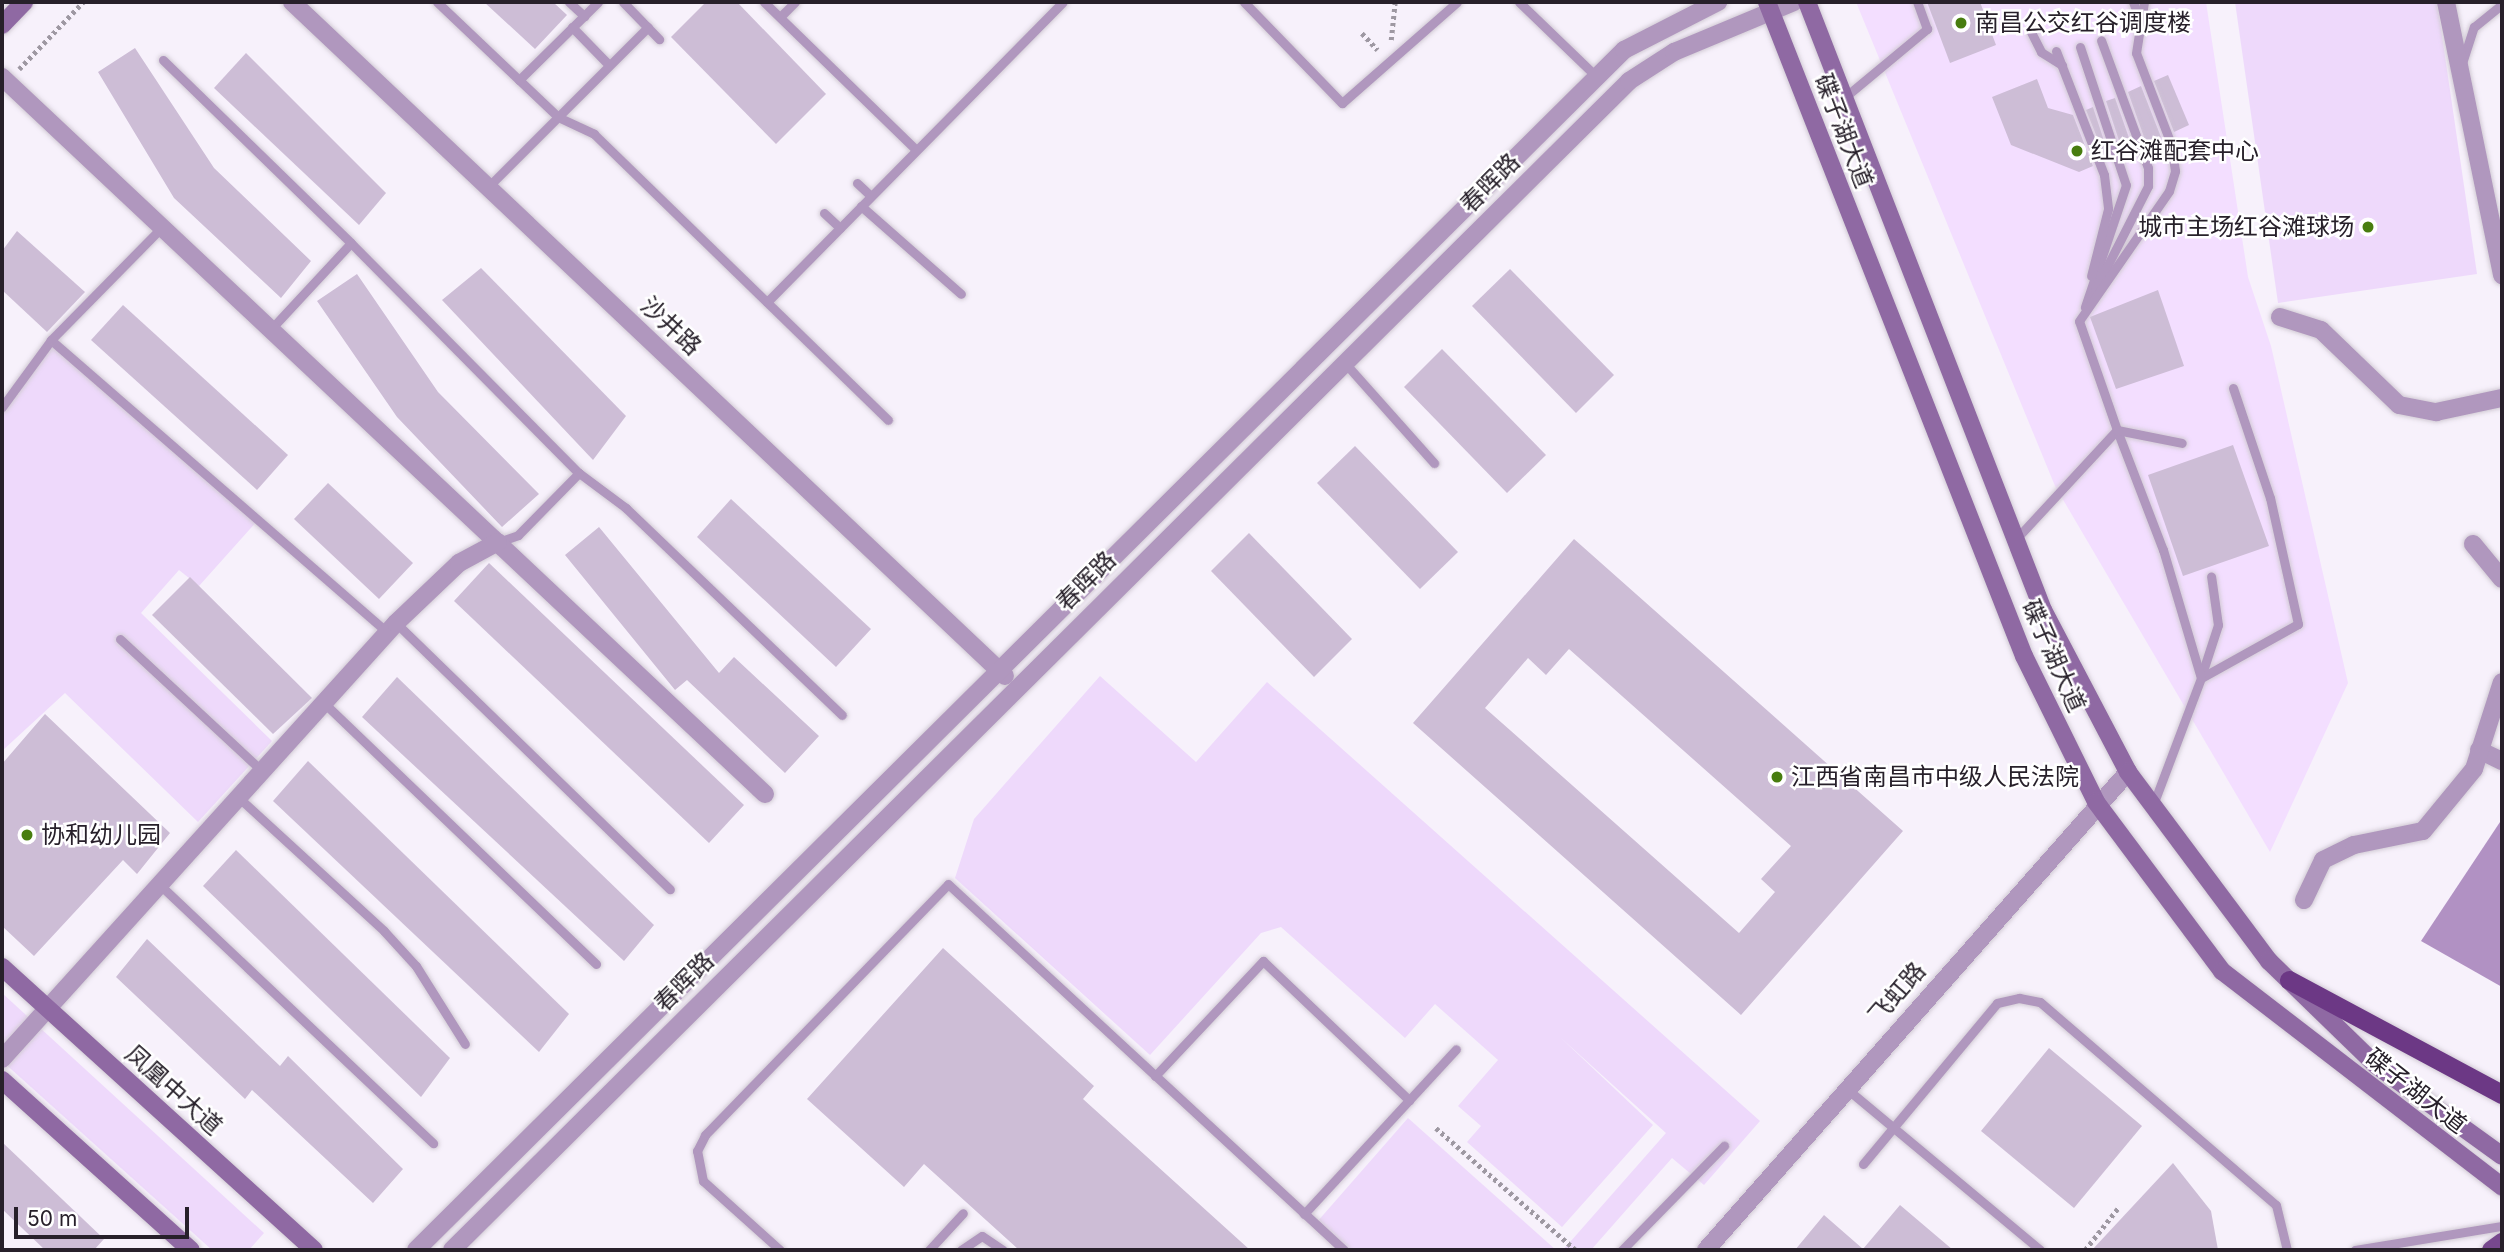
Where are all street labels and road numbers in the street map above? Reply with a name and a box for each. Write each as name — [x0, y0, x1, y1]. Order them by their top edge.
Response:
street label: 碟子湖大道 — [1809, 70, 1879, 192]
street label: 春晖路 — [1454, 147, 1526, 219]
street label: 沙井路 — [635, 291, 707, 361]
street label: 春晖路 — [1050, 545, 1122, 617]
street label: 碟子湖大道 — [2016, 595, 2092, 717]
street label: 春晖路 — [648, 946, 720, 1018]
street label: 飞虹路 — [1863, 956, 1931, 1030]
street label: 凤凰中大道 — [120, 1039, 228, 1141]
street label: 碟子湖大道 — [2360, 1043, 2472, 1139]

